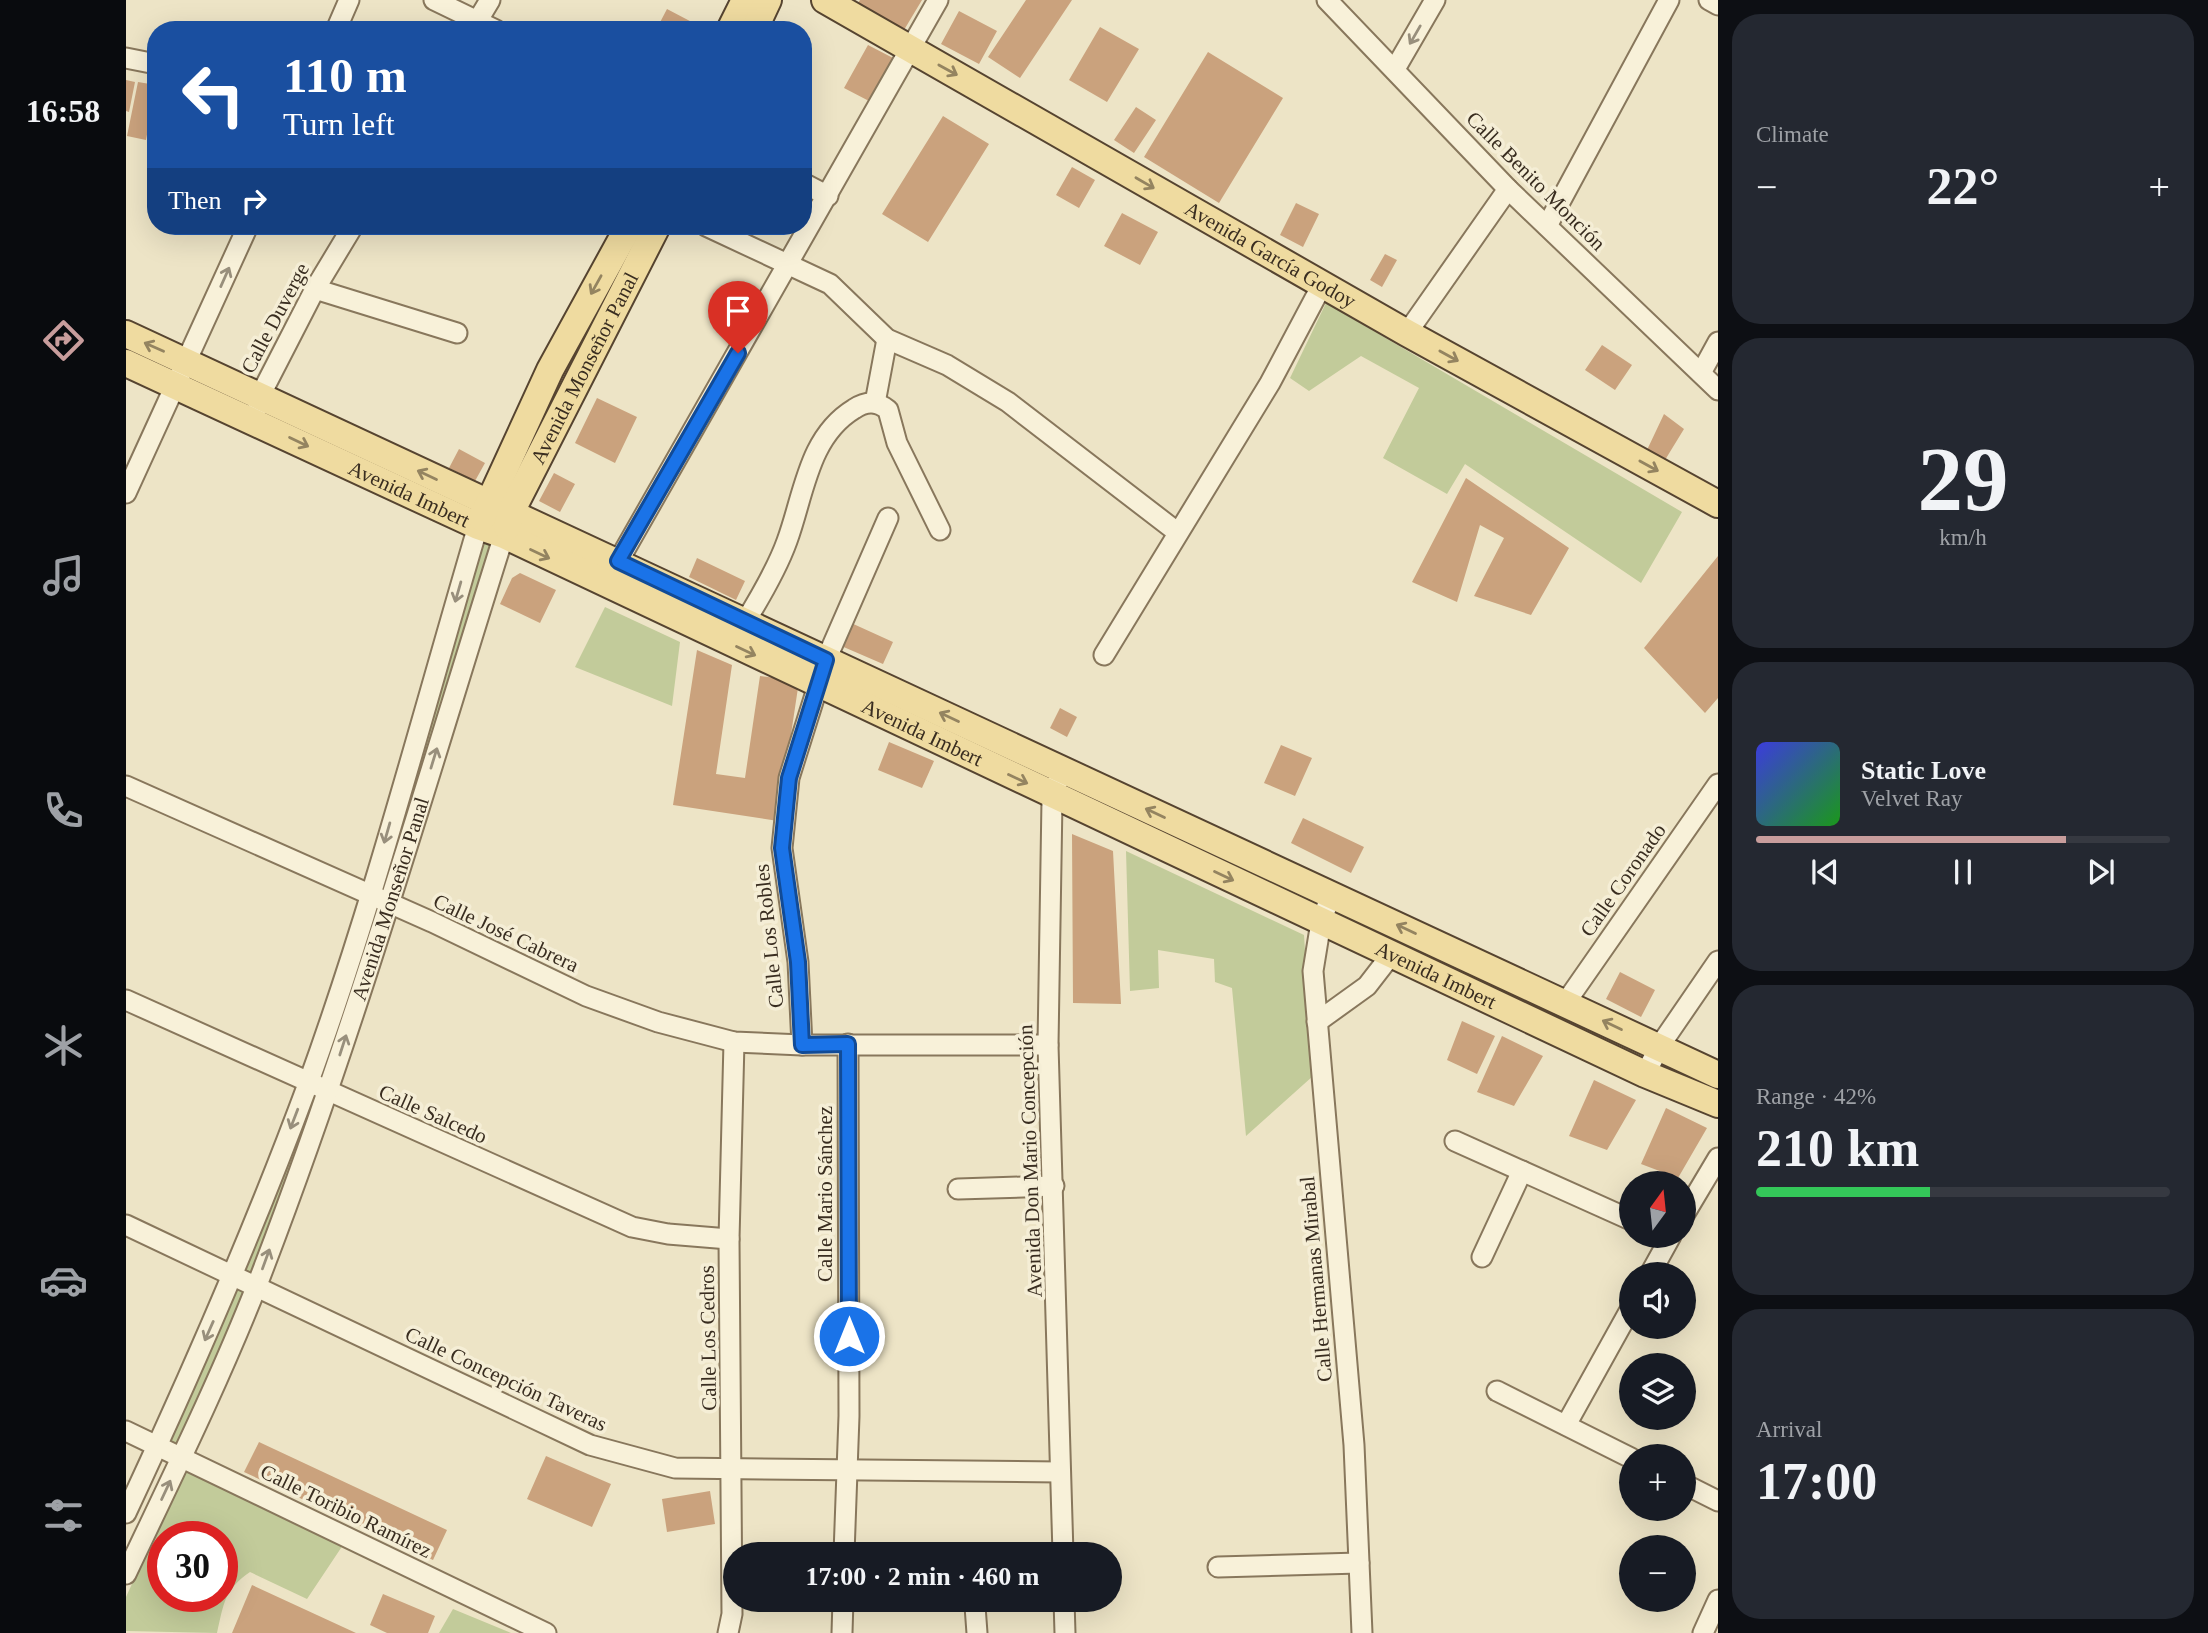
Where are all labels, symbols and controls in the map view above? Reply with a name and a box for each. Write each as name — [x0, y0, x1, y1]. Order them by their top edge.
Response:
one-way arrow — [1408, 24, 1422, 44]
text: 110 m — [283, 48, 407, 103]
icon: left — [168, 49, 259, 140]
one-way arrow — [937, 64, 958, 77]
text: 16:58 — [26, 93, 100, 129]
text: Turn left — [283, 106, 395, 142]
street label: Calle Benito Monción — [1462, 107, 1611, 256]
text: Climate — [1756, 122, 1829, 147]
text: 22° — [1927, 158, 1999, 215]
text: − — [1756, 166, 1777, 208]
text: + — [2149, 166, 2170, 208]
one-way arrow — [1135, 176, 1155, 190]
icon: right — [235, 182, 273, 220]
text: Then — [168, 186, 221, 215]
street label: Avenida García Godoy — [1180, 196, 1361, 313]
street label: Calle Duverge — [236, 259, 314, 377]
one-way arrow — [219, 267, 232, 288]
street label: Avenida Monseñor Panal — [526, 268, 643, 468]
one-way arrow — [589, 275, 603, 295]
pin — [708, 281, 768, 353]
icon: arrive — [719, 292, 757, 330]
icon: directions — [39, 316, 88, 365]
one-way arrow — [144, 340, 166, 353]
one-way arrow — [1439, 349, 1459, 363]
text: 29 — [1918, 429, 2009, 530]
one-way arrow — [288, 436, 309, 450]
street label: Avenida Imbert — [345, 456, 474, 533]
one-way arrow — [1638, 459, 1658, 473]
one-way arrow — [417, 468, 438, 481]
text: km/h — [1939, 525, 1987, 550]
one-way arrow — [529, 548, 550, 561]
icon: music — [39, 551, 88, 600]
one-way arrow — [451, 580, 464, 602]
one-way arrow — [735, 644, 756, 658]
street label: Avenida Imbert — [858, 694, 987, 771]
one-way arrow — [939, 710, 960, 723]
one-way arrow — [429, 748, 441, 770]
text: Static Love — [1861, 756, 1986, 785]
one-way arrow — [1007, 773, 1028, 786]
icon: phone — [39, 786, 88, 835]
text: Velvet Ray — [1861, 786, 1963, 811]
street label: Avenida Monseñor Panal — [347, 794, 434, 1004]
one-way arrow — [1145, 805, 1166, 819]
street label: Calle Coronado — [1575, 819, 1671, 941]
one-way arrow — [380, 822, 393, 844]
icon: previous — [1806, 853, 1844, 891]
icon: pause — [1944, 853, 1982, 891]
icon: next — [2082, 853, 2120, 891]
street label: Calle Los Robles — [750, 863, 788, 1009]
one-way arrow — [1213, 870, 1234, 883]
street label: Calle José Cabrera — [430, 889, 583, 977]
one-way arrow — [1396, 922, 1417, 935]
street label: Avenida Imbert — [1372, 936, 1500, 1014]
one-way arrow — [1602, 1017, 1623, 1031]
icon: climate — [39, 1021, 88, 1070]
street label: Avenida Don Mario Concepción — [1013, 1024, 1047, 1298]
one-way arrow — [338, 1035, 350, 1057]
street label: Calle Salcedo — [375, 1079, 491, 1149]
text: Range · 42% — [1756, 1084, 1876, 1109]
street label: Calle Mario Sánchez — [813, 1106, 837, 1282]
one-way arrow — [286, 1108, 299, 1130]
text: 210 km — [1756, 1120, 1919, 1177]
north arrow — [1619, 1171, 1696, 1248]
map controls — [1619, 1171, 1696, 1612]
street label: Calle Hermanas Mirabal — [1295, 1175, 1337, 1383]
one-way arrow — [261, 1249, 274, 1271]
icon: car — [39, 1256, 88, 1305]
button: sound — [1619, 1262, 1696, 1339]
street label: Calle Los Cedros — [695, 1265, 721, 1411]
position arrow — [812, 1299, 886, 1373]
one-way arrow — [202, 1319, 215, 1341]
street label: Calle Concepción Taveras — [401, 1322, 611, 1436]
button: layers — [1619, 1353, 1696, 1430]
text: Arrival — [1756, 1417, 1822, 1442]
button: + — [1619, 1444, 1696, 1521]
text: 17:00 — [1756, 1453, 1877, 1510]
street label: Calle Toribio Ramírez — [257, 1459, 435, 1563]
one-way arrow — [159, 1480, 173, 1501]
icon: filters — [39, 1491, 88, 1540]
speed limit sign: 30 — [147, 1521, 238, 1612]
button: − — [1619, 1535, 1696, 1612]
text: 17:00 · 2 min · 460 m — [806, 1562, 1040, 1591]

